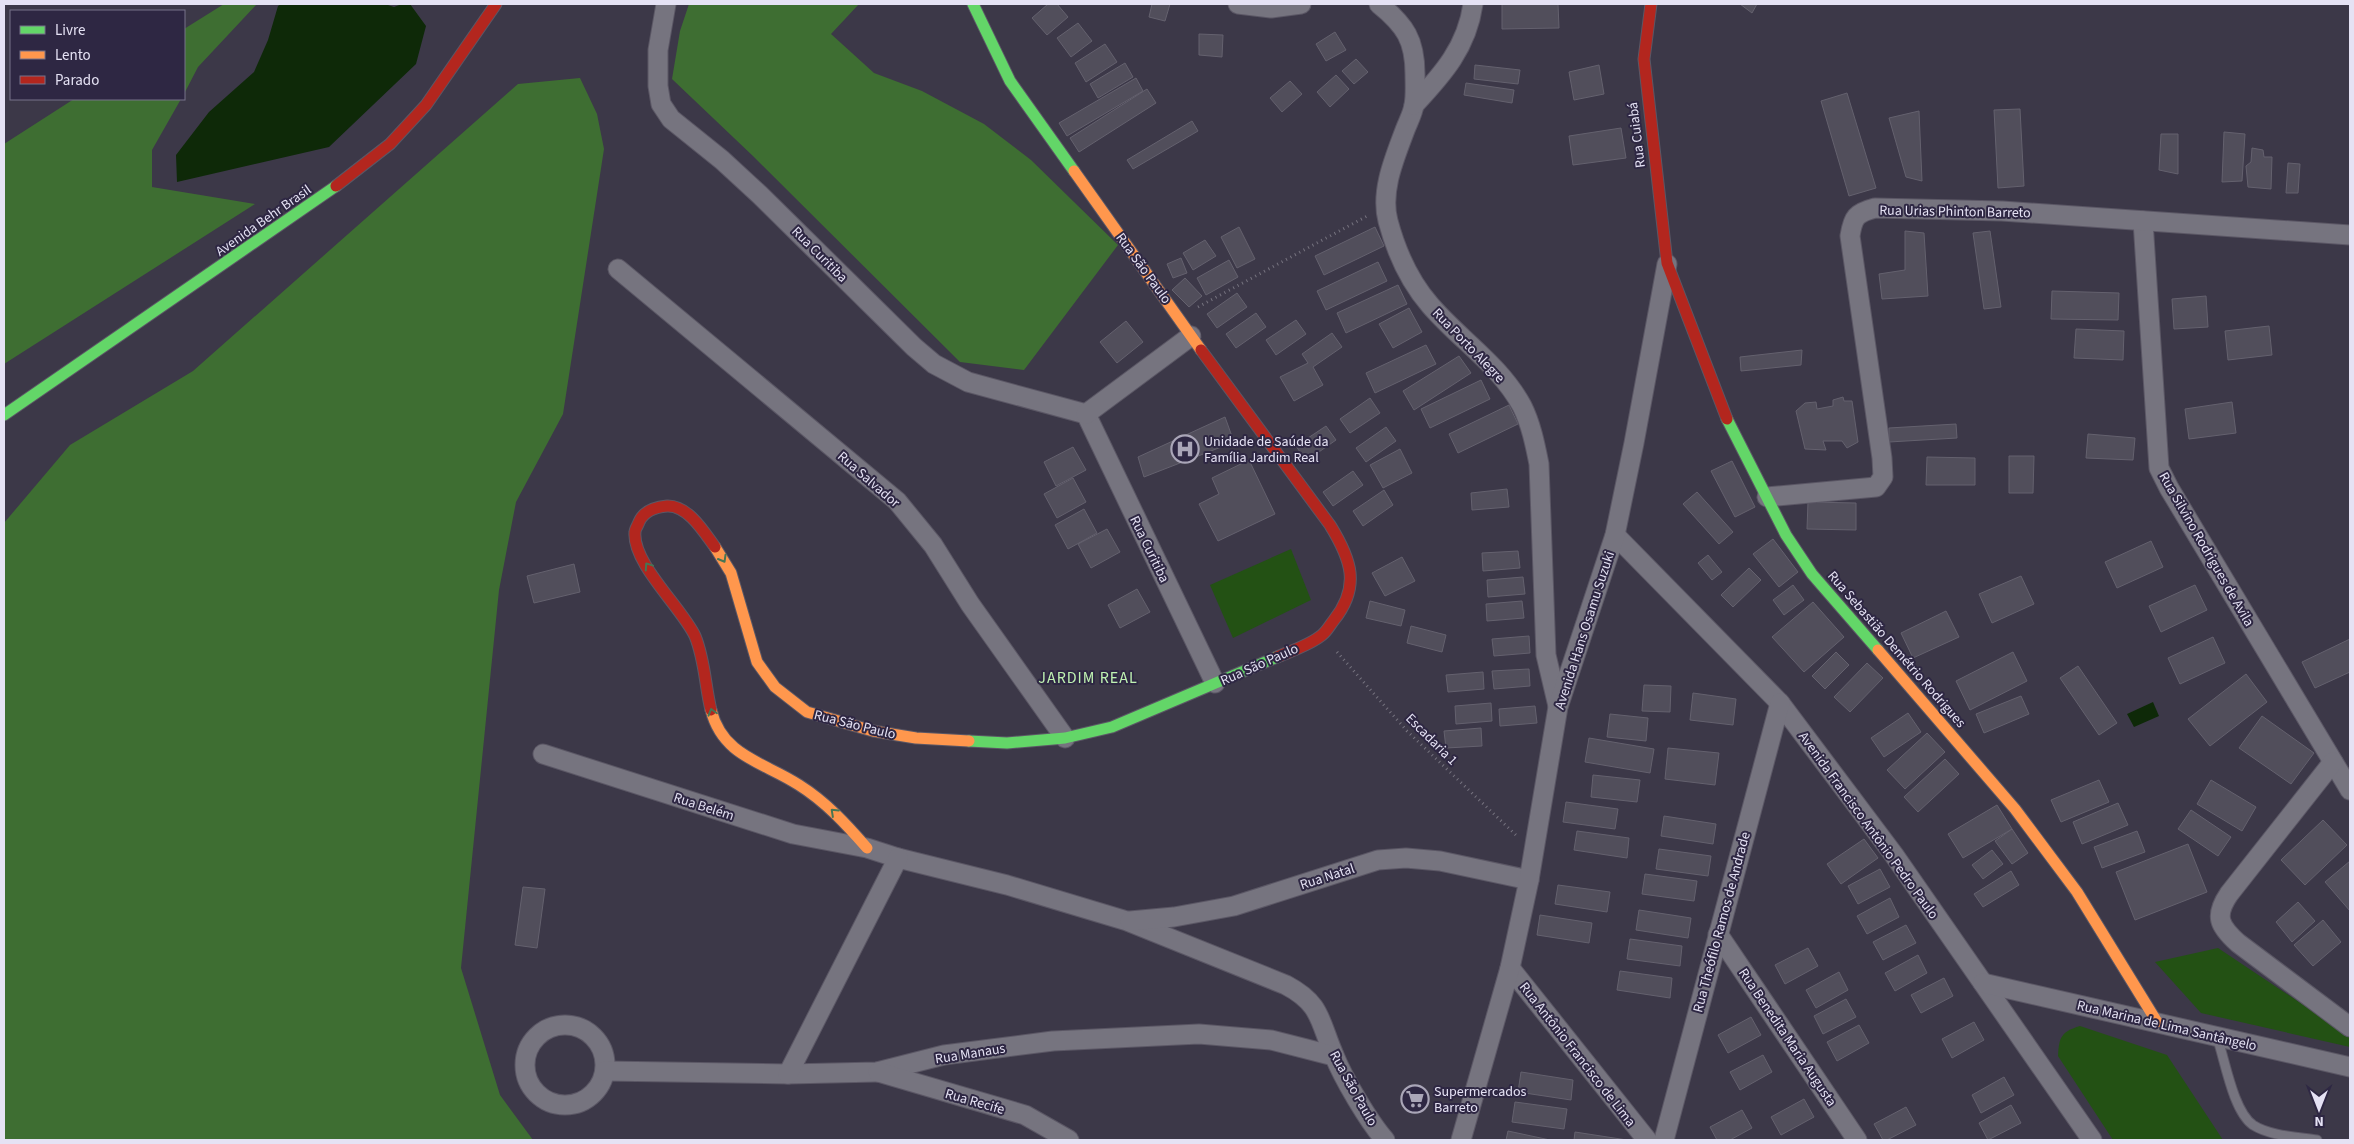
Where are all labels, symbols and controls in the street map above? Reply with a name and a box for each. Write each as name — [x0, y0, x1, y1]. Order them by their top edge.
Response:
legend — [10, 10, 185, 100]
text: Livre — [55, 20, 85, 41]
text: Lento — [55, 45, 91, 66]
text: Parado — [55, 70, 99, 91]
street label: Rua Cuiabá — [1623, 101, 1651, 169]
street label: Avenida Behr Brasil — [212, 180, 316, 261]
street label: Rua Urias Phinton Barreto — [1879, 201, 2031, 223]
street label: Rua Curitiba — [787, 222, 852, 287]
street label: Rua São Paulo — [1111, 229, 1176, 308]
street label: Rua Porto Alegre — [1427, 304, 1509, 388]
place label: Unidade de Saúde da Família Jardim Real — [1204, 432, 1328, 468]
hospital icon: Unidade de Saúde da Família Jardim Real — [1170, 434, 1200, 464]
street label: Rua Salvador — [833, 447, 904, 513]
street label: Rua Silvino Rodrigues de Avila — [2154, 469, 2259, 630]
street label: Rua Curitiba — [1124, 513, 1174, 586]
street label: Avenida Hans Osamu Suzuki — [1550, 549, 1620, 712]
one-way arrow — [717, 554, 727, 563]
one-way arrow — [645, 562, 654, 572]
street label: Rua Sebastião Demétrio Rodrigues — [1822, 567, 1970, 733]
street label: Rua São Paulo — [1217, 639, 1302, 691]
district label: JARDIM REAL — [1038, 667, 1138, 689]
street label: Rua São Paulo — [812, 705, 898, 745]
one-way arrow — [707, 709, 717, 717]
street label: Escadaria 1 — [1401, 709, 1462, 770]
street label: Avenida Francisco Antônio Pedro Paulo — [1793, 728, 1943, 923]
street label: Rua Belém — [671, 788, 737, 826]
one-way arrow — [830, 809, 839, 818]
street label: Rua Theófilo Ramos de Andrade — [1688, 830, 1756, 1015]
street label: Rua Natal — [1297, 859, 1358, 895]
street label: Rua Benedita Maria Augusta — [1733, 964, 1841, 1111]
street label: Rua Antônio Francisco de Lima — [1514, 978, 1640, 1131]
street label: Rua Marina de Lima Santângelo — [2075, 996, 2259, 1056]
street label: Rua Manaus — [934, 1039, 1007, 1069]
street label: Rua São Paulo — [1324, 1047, 1382, 1130]
place label: Supermercados Barreto — [1434, 1082, 1527, 1118]
street label: Rua Recife — [943, 1084, 1007, 1120]
supermarket icon: Supermercados Barreto — [1400, 1084, 1430, 1114]
north arrow — [2294, 1084, 2344, 1134]
text: N — [2314, 1111, 2324, 1131]

